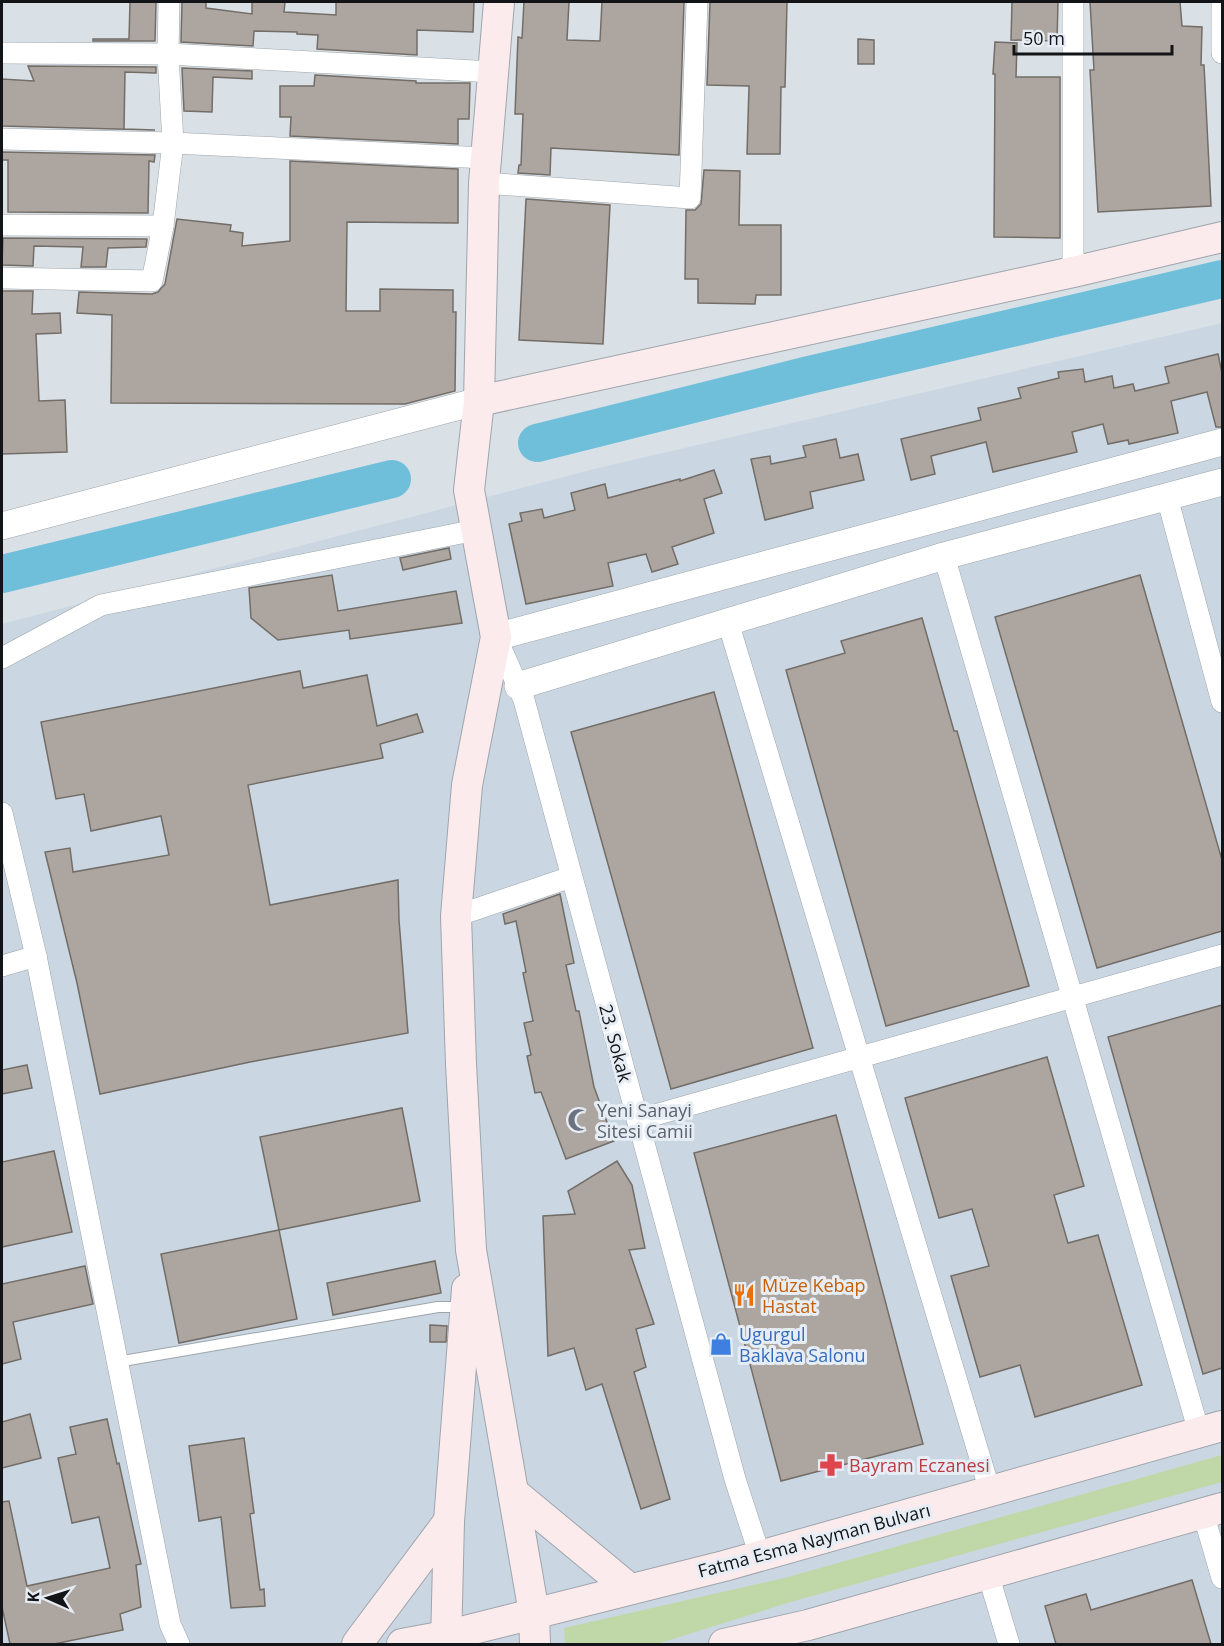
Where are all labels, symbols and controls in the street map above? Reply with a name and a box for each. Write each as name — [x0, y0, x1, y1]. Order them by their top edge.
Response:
scale bar — [1014, 18, 1172, 56]
text: 50 m — [1023, 26, 1065, 50]
street label: 23. Sokak — [594, 1001, 638, 1085]
place label: Yeni Sanayi Sitesi Camii — [597, 1098, 693, 1143]
mosque icon: Yeni Sanayi Sitesi Camii — [566, 1107, 592, 1133]
place label: Müze Kebap Hastat — [762, 1273, 866, 1318]
restaurant icon: Müze Kebap Hastat — [731, 1282, 757, 1308]
place label: Ugurgul Baklava Salonu — [739, 1322, 866, 1367]
shop icon: Ugurgul Baklava Salonu — [708, 1331, 734, 1357]
pharmacy icon: Bayram Eczanesi — [818, 1452, 844, 1478]
place label: Bayram Eczanesi — [849, 1453, 990, 1477]
street label: Fatma Esma Nayman Bulvarı — [695, 1497, 933, 1583]
north arrow — [18, 1568, 78, 1628]
text: K — [22, 1591, 44, 1603]

